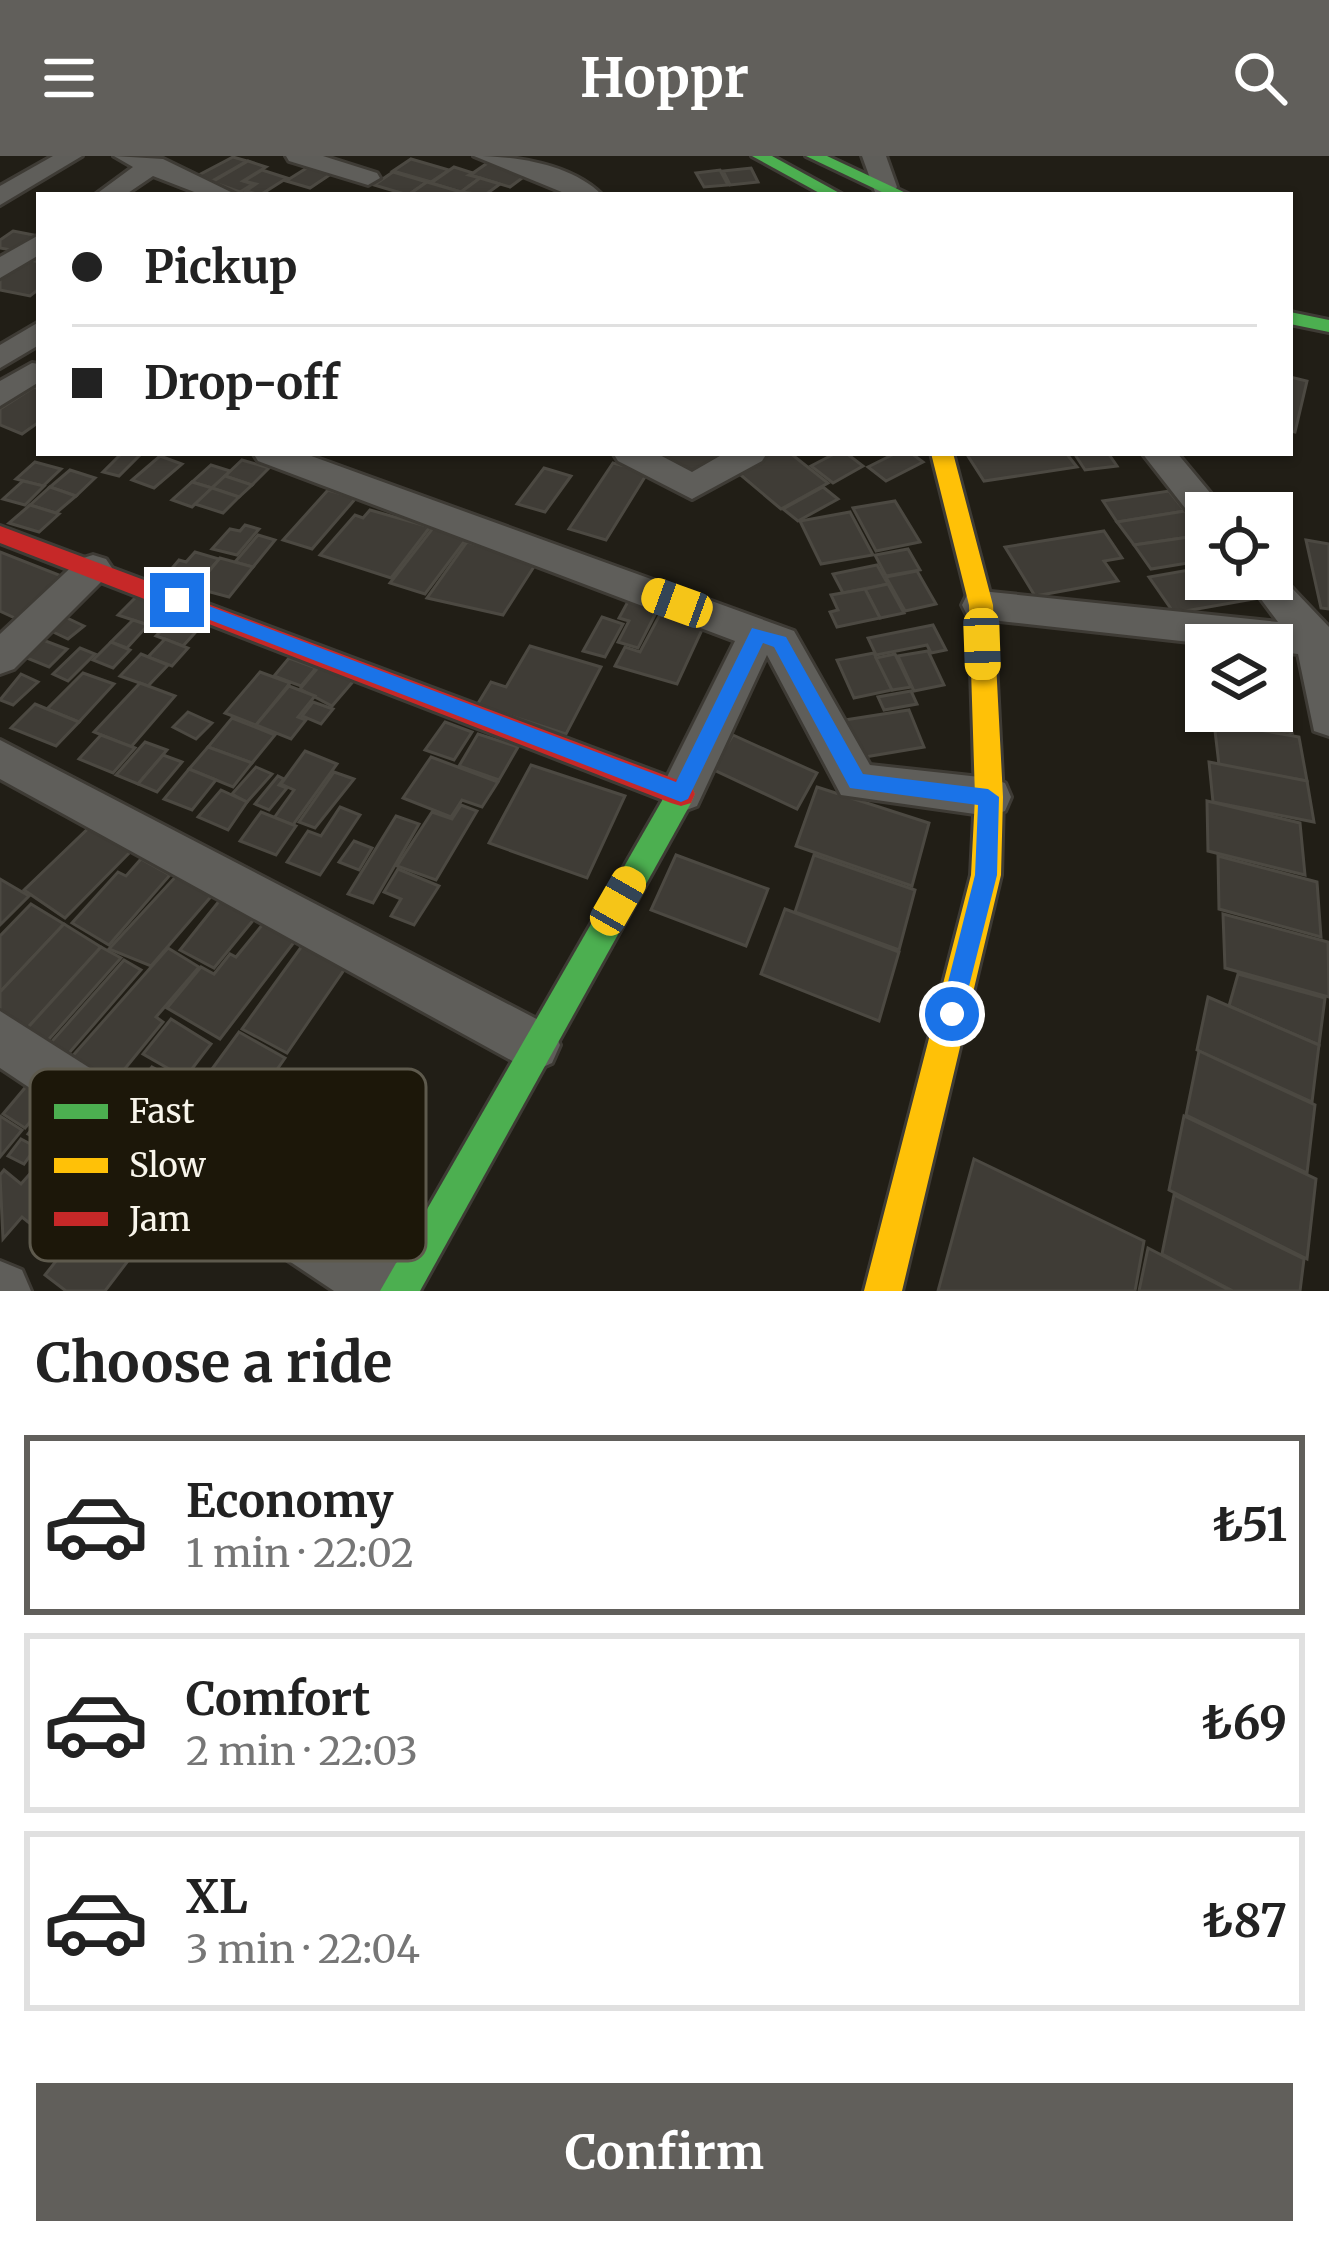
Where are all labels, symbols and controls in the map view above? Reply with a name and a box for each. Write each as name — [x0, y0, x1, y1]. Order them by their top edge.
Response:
text: Hoppr — [580, 44, 749, 112]
icon: menu — [36, 45, 102, 111]
icon: search — [1227, 45, 1293, 111]
text: Pickup — [144, 239, 298, 295]
text: Drop-off — [144, 355, 339, 411]
map controls — [1185, 492, 1293, 732]
button: locate — [1185, 492, 1293, 600]
route end — [150, 573, 204, 627]
car — [637, 574, 717, 632]
car — [963, 607, 1001, 681]
button: layers — [1185, 624, 1293, 732]
car — [584, 861, 652, 941]
route start — [925, 987, 979, 1041]
legend — [30, 1069, 426, 1261]
text: Fast — [129, 1091, 195, 1132]
text: Slow — [129, 1145, 207, 1186]
text: Jam — [128, 1199, 191, 1240]
text: Choose a ride — [36, 1329, 392, 1397]
icon: car — [42, 1471, 150, 1579]
text: Economy — [186, 1473, 394, 1529]
text: ₺51 — [1213, 1497, 1287, 1553]
text: 1 min · 22:02 — [186, 1529, 414, 1578]
icon: car — [42, 1669, 150, 1777]
text: Comfort — [186, 1671, 370, 1727]
text: ₺69 — [1201, 1695, 1287, 1751]
text: 2 min · 22:03 — [186, 1727, 418, 1776]
icon: car — [42, 1867, 150, 1975]
text: XL — [186, 1869, 248, 1925]
text: ₺87 — [1202, 1893, 1287, 1949]
text: 3 min · 22:04 — [186, 1925, 420, 1974]
button: Confirm — [36, 2083, 1293, 2221]

